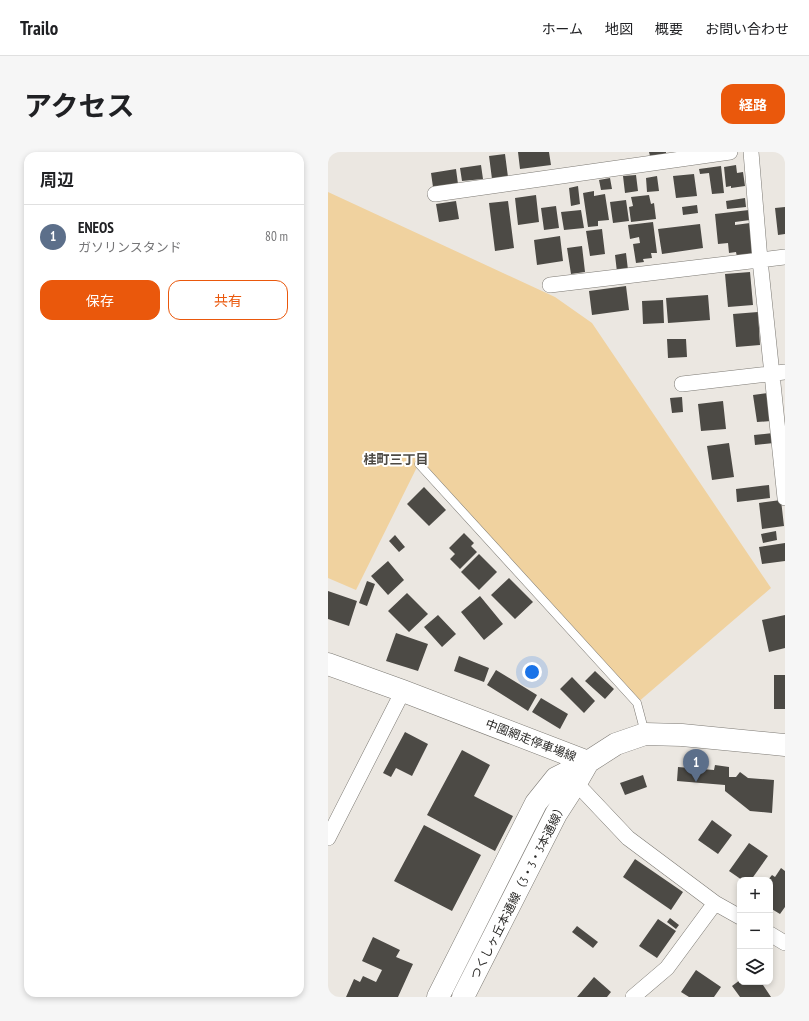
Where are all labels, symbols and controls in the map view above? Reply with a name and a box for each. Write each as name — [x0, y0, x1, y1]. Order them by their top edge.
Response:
text: Trailo — [20, 16, 58, 40]
text: ホーム — [541, 20, 583, 38]
text: 地図 — [605, 20, 633, 38]
text: 概要 — [655, 20, 683, 38]
text: お問い合わせ — [705, 20, 789, 38]
button: 経路 — [721, 84, 785, 124]
text: アクセス — [24, 87, 135, 124]
text: 周辺 — [40, 169, 74, 191]
text: ENEOS — [78, 218, 114, 237]
text: 1 — [50, 228, 56, 245]
text: 80 m — [265, 228, 288, 245]
text: ガソリンスタンド — [78, 239, 182, 256]
button: 保存 — [40, 280, 160, 320]
button: 共有 — [168, 280, 288, 320]
district label: 桂町三丁目 — [363, 451, 429, 468]
your location — [522, 662, 542, 682]
street label: 中園網走停車場線 — [483, 716, 579, 764]
pin: 1 — [683, 749, 709, 782]
street label: つくしヶ丘本通線（3・3・3本通線） — [467, 800, 569, 982]
map controls — [737, 877, 773, 985]
button: + — [737, 877, 773, 913]
button: − — [737, 913, 773, 949]
button: layers — [737, 949, 773, 985]

